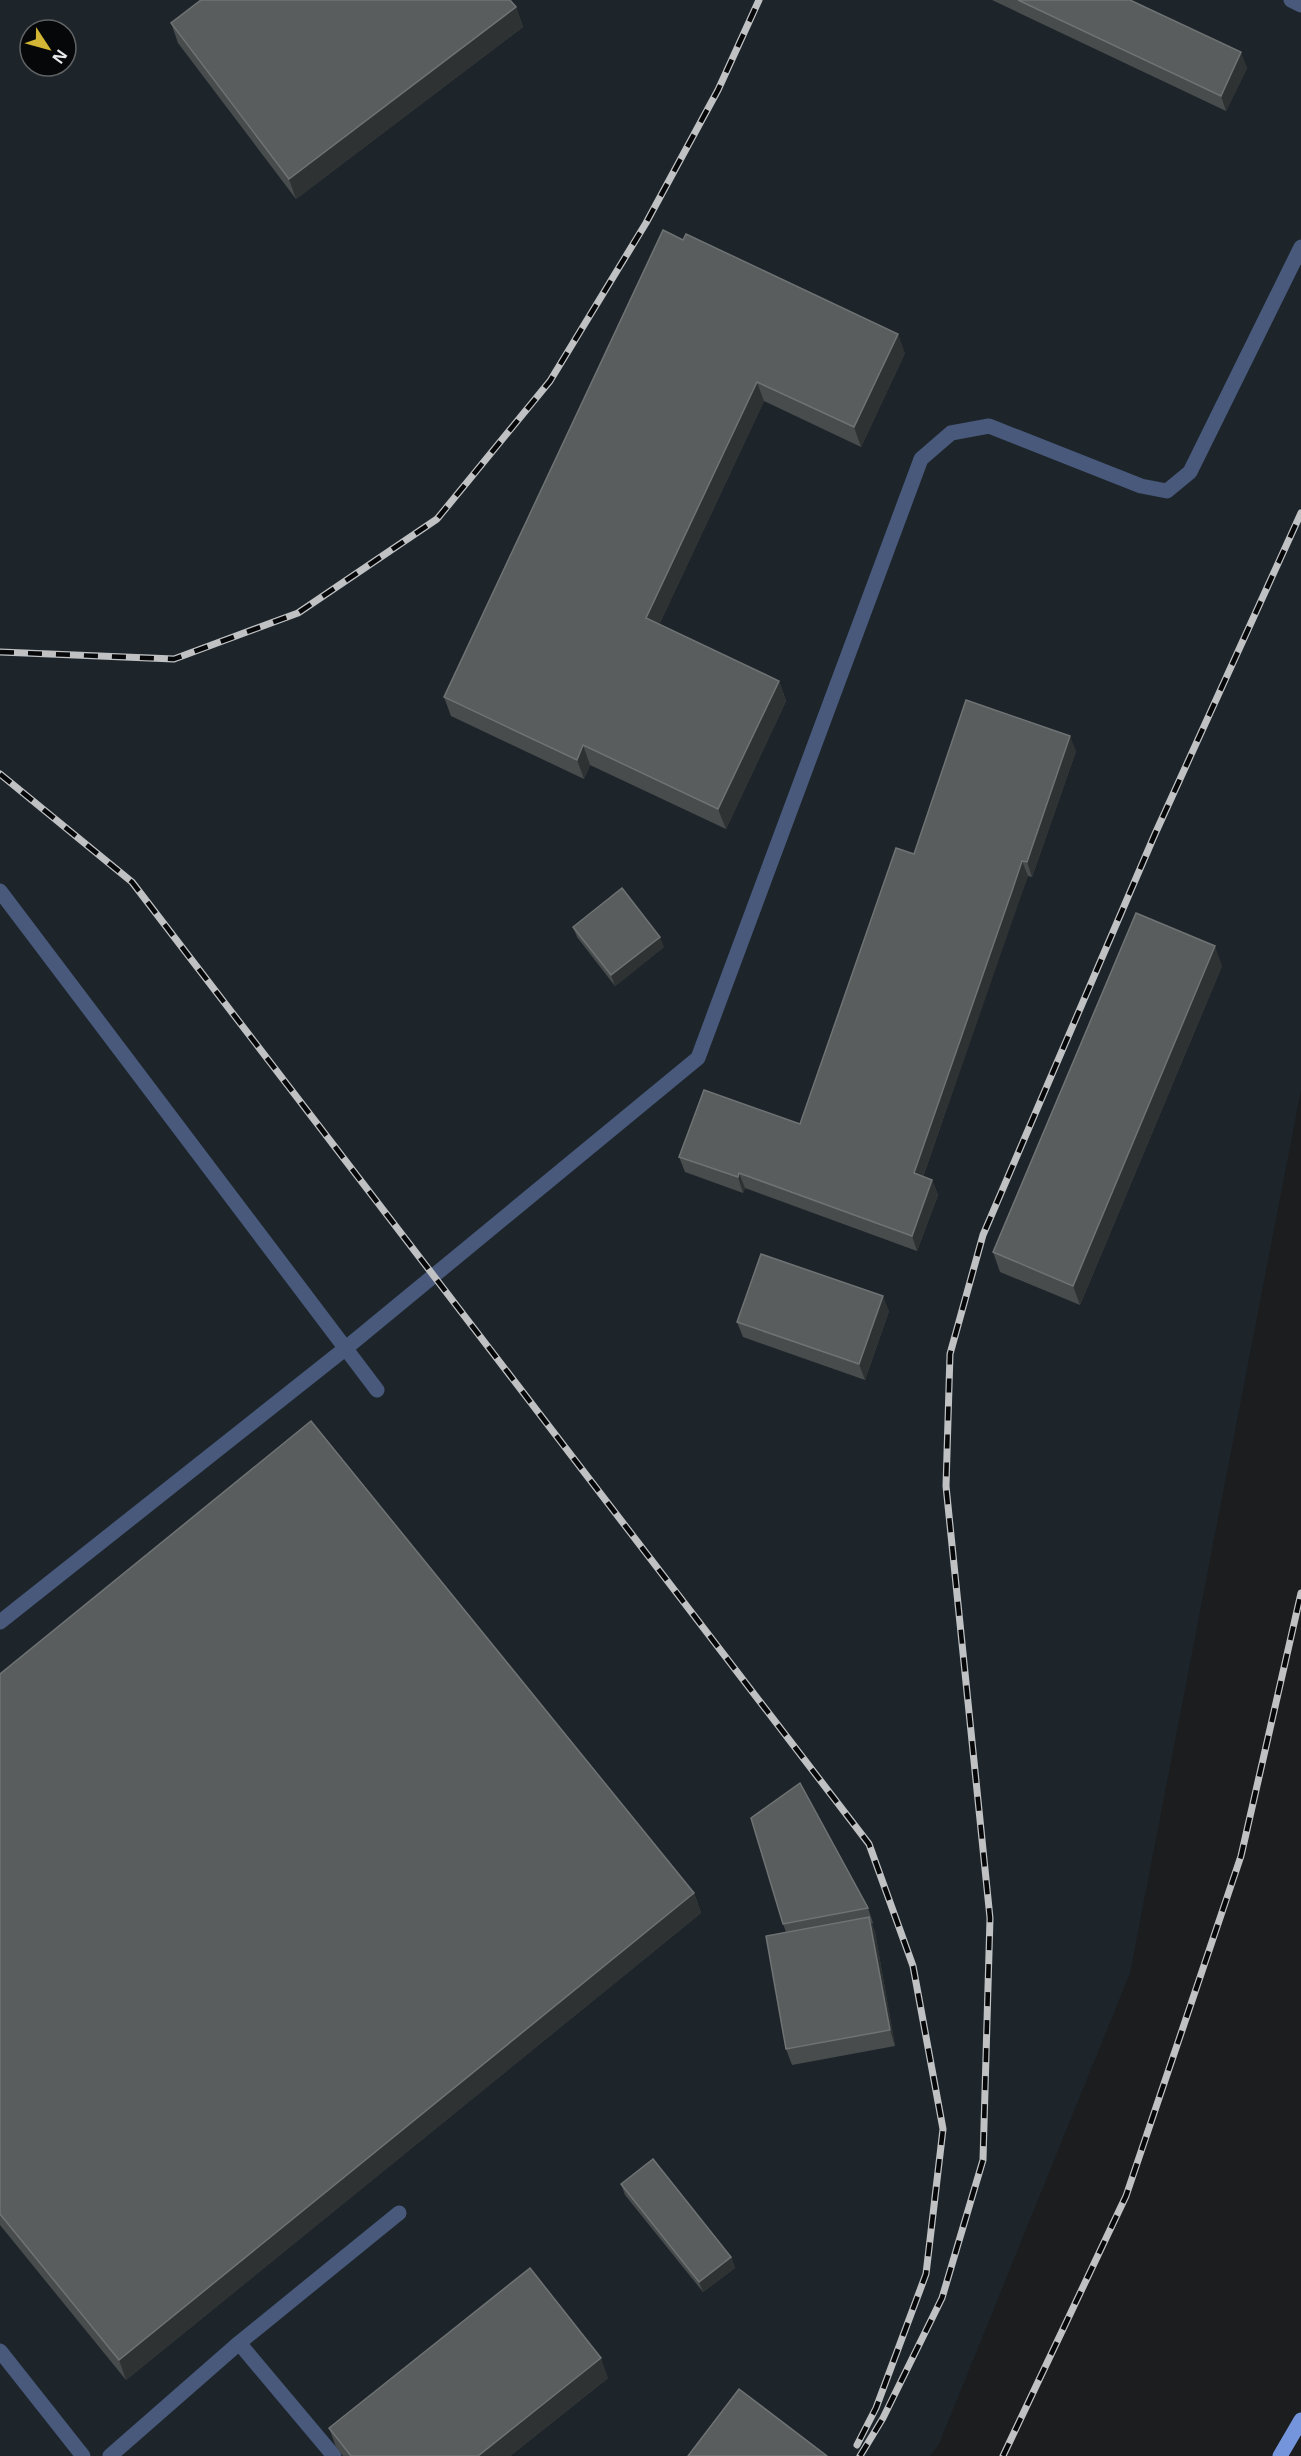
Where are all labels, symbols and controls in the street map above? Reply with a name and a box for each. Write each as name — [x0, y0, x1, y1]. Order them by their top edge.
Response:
north arrow — [18, 18, 78, 78]
text: N — [47, 45, 73, 69]

